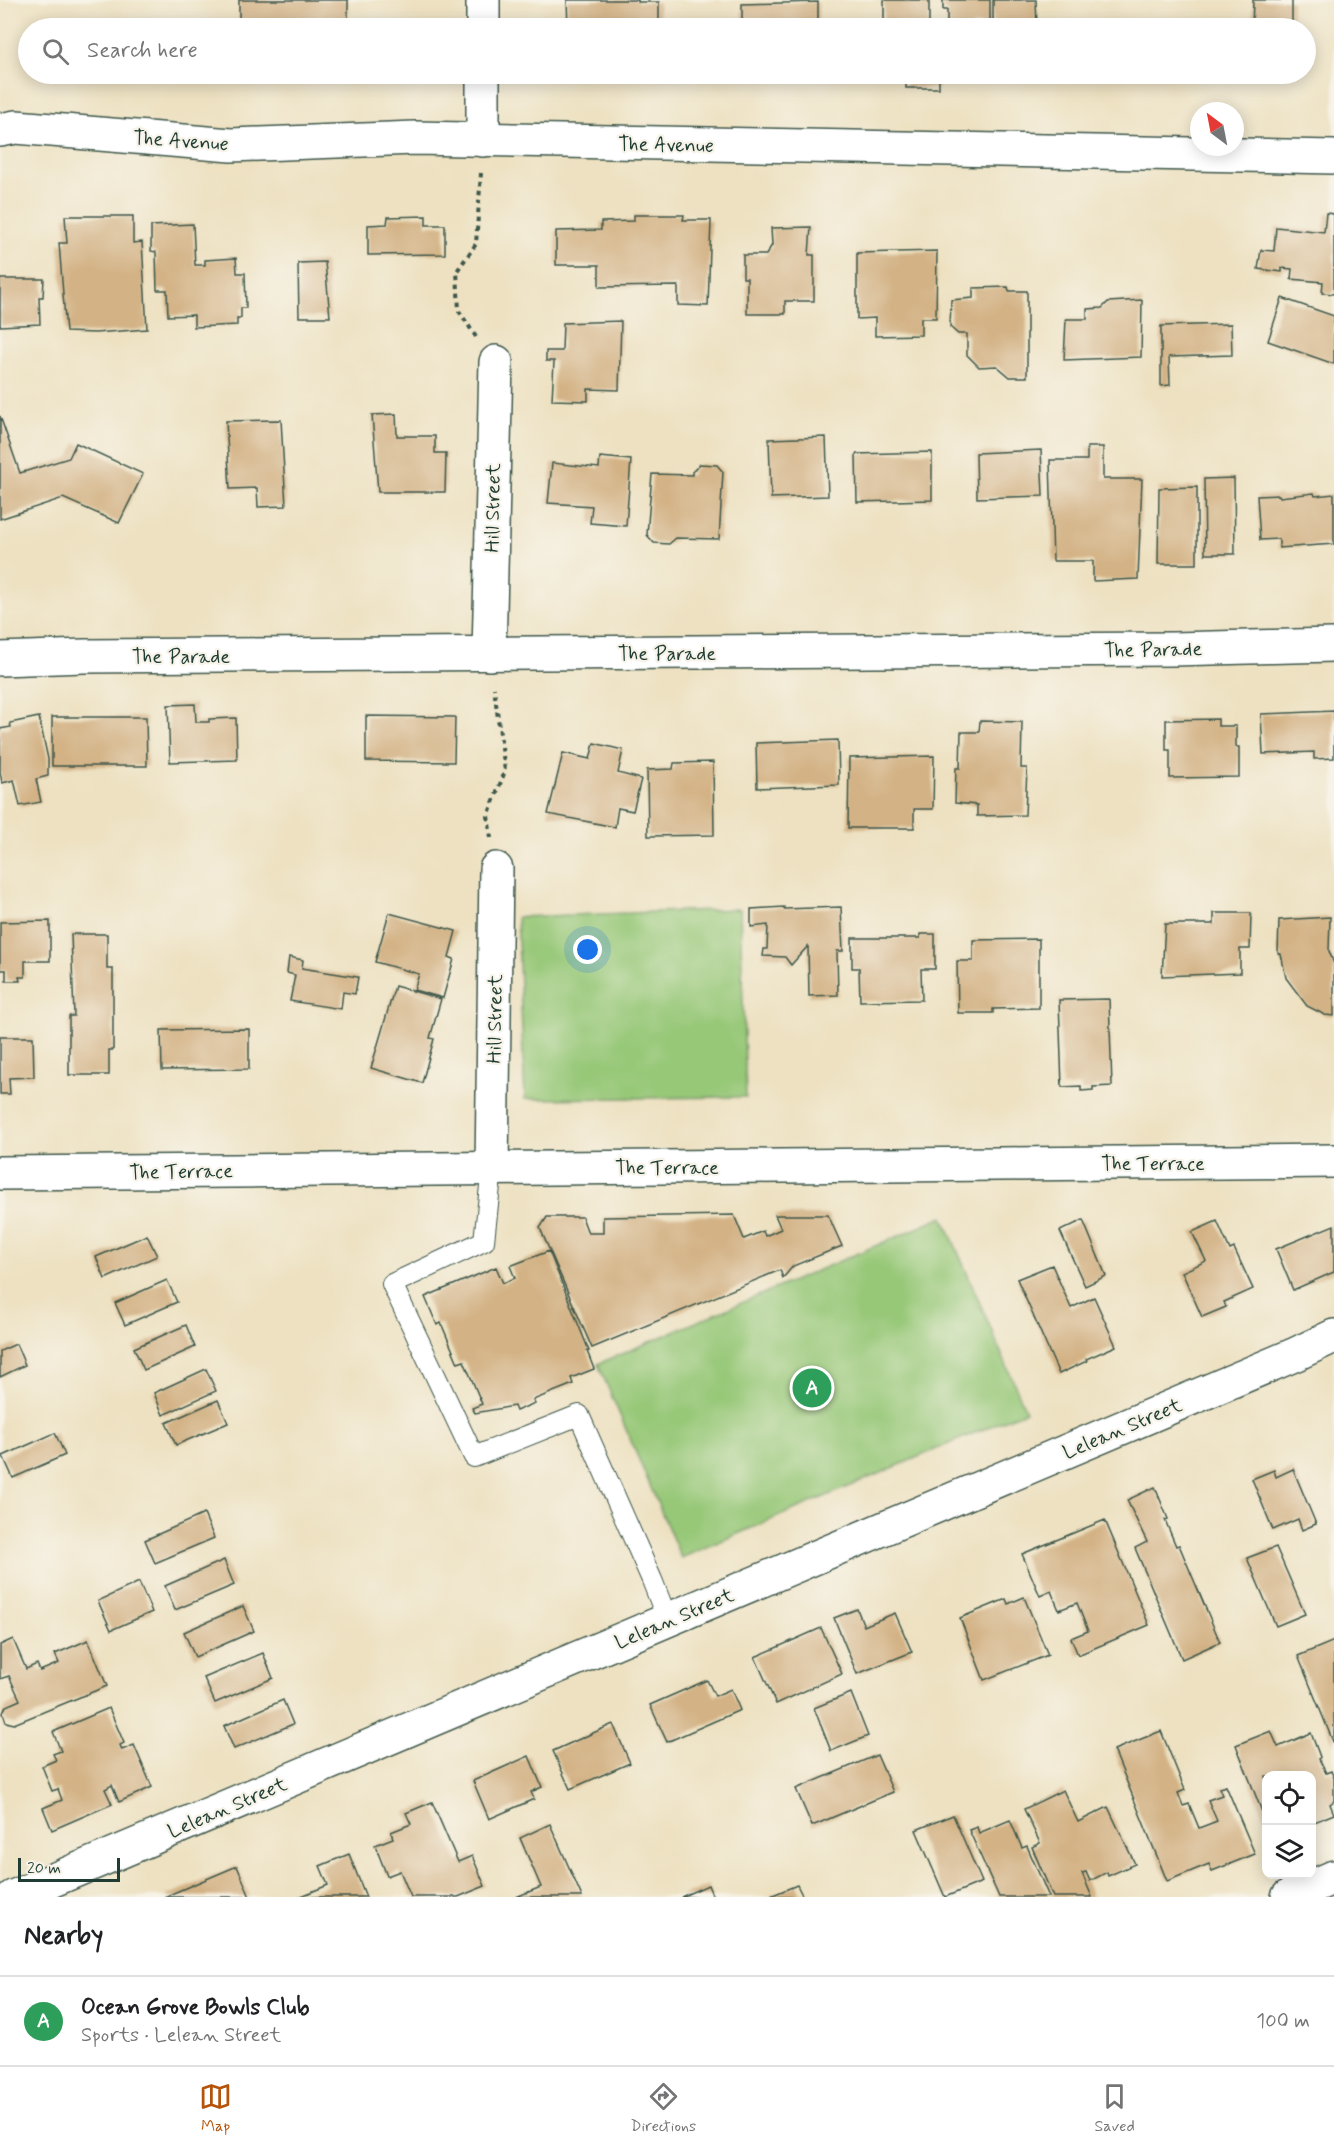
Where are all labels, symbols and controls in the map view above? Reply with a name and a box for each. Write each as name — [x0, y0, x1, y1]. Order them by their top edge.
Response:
search box — [18, 18, 1316, 84]
icon: search — [39, 35, 72, 68]
text: Search here — [87, 37, 198, 65]
north arrow — [1190, 102, 1244, 156]
street label: The Avenue — [132, 125, 230, 158]
street label: The Avenue — [618, 131, 714, 160]
street label: Hill Street — [479, 463, 508, 553]
street label: The Parade — [1104, 636, 1203, 665]
street label: The Parade — [618, 641, 716, 668]
street label: The Parade — [132, 644, 230, 671]
your location — [573, 935, 602, 964]
street label: Hill Street — [481, 974, 510, 1064]
street label: The Terrace — [1101, 1151, 1205, 1178]
street label: The Terrace — [615, 1155, 719, 1182]
street label: The Terrace — [129, 1158, 233, 1187]
pin: A — [792, 1366, 832, 1410]
street label: Lelean Street — [1059, 1392, 1186, 1467]
street label: Lelean Street — [611, 1582, 738, 1657]
street label: Lelean Street — [164, 1771, 291, 1846]
map controls — [1262, 1771, 1316, 1879]
button: locate — [1262, 1771, 1316, 1825]
button: layers — [1262, 1825, 1316, 1879]
scale bar — [18, 1855, 120, 1882]
text: 20 m — [27, 1858, 61, 1879]
text: Nearby — [24, 1919, 103, 1953]
text: Ocean Grove Bowls Club — [81, 1994, 310, 2022]
text: A — [37, 2008, 50, 2035]
text: 100 m — [1256, 2008, 1310, 2035]
text: Sports · Lelean Street — [81, 2022, 281, 2049]
tab: Map — [199, 2080, 232, 2137]
tab: Directions — [630, 2080, 696, 2137]
tab: Saved — [1094, 2080, 1135, 2137]

